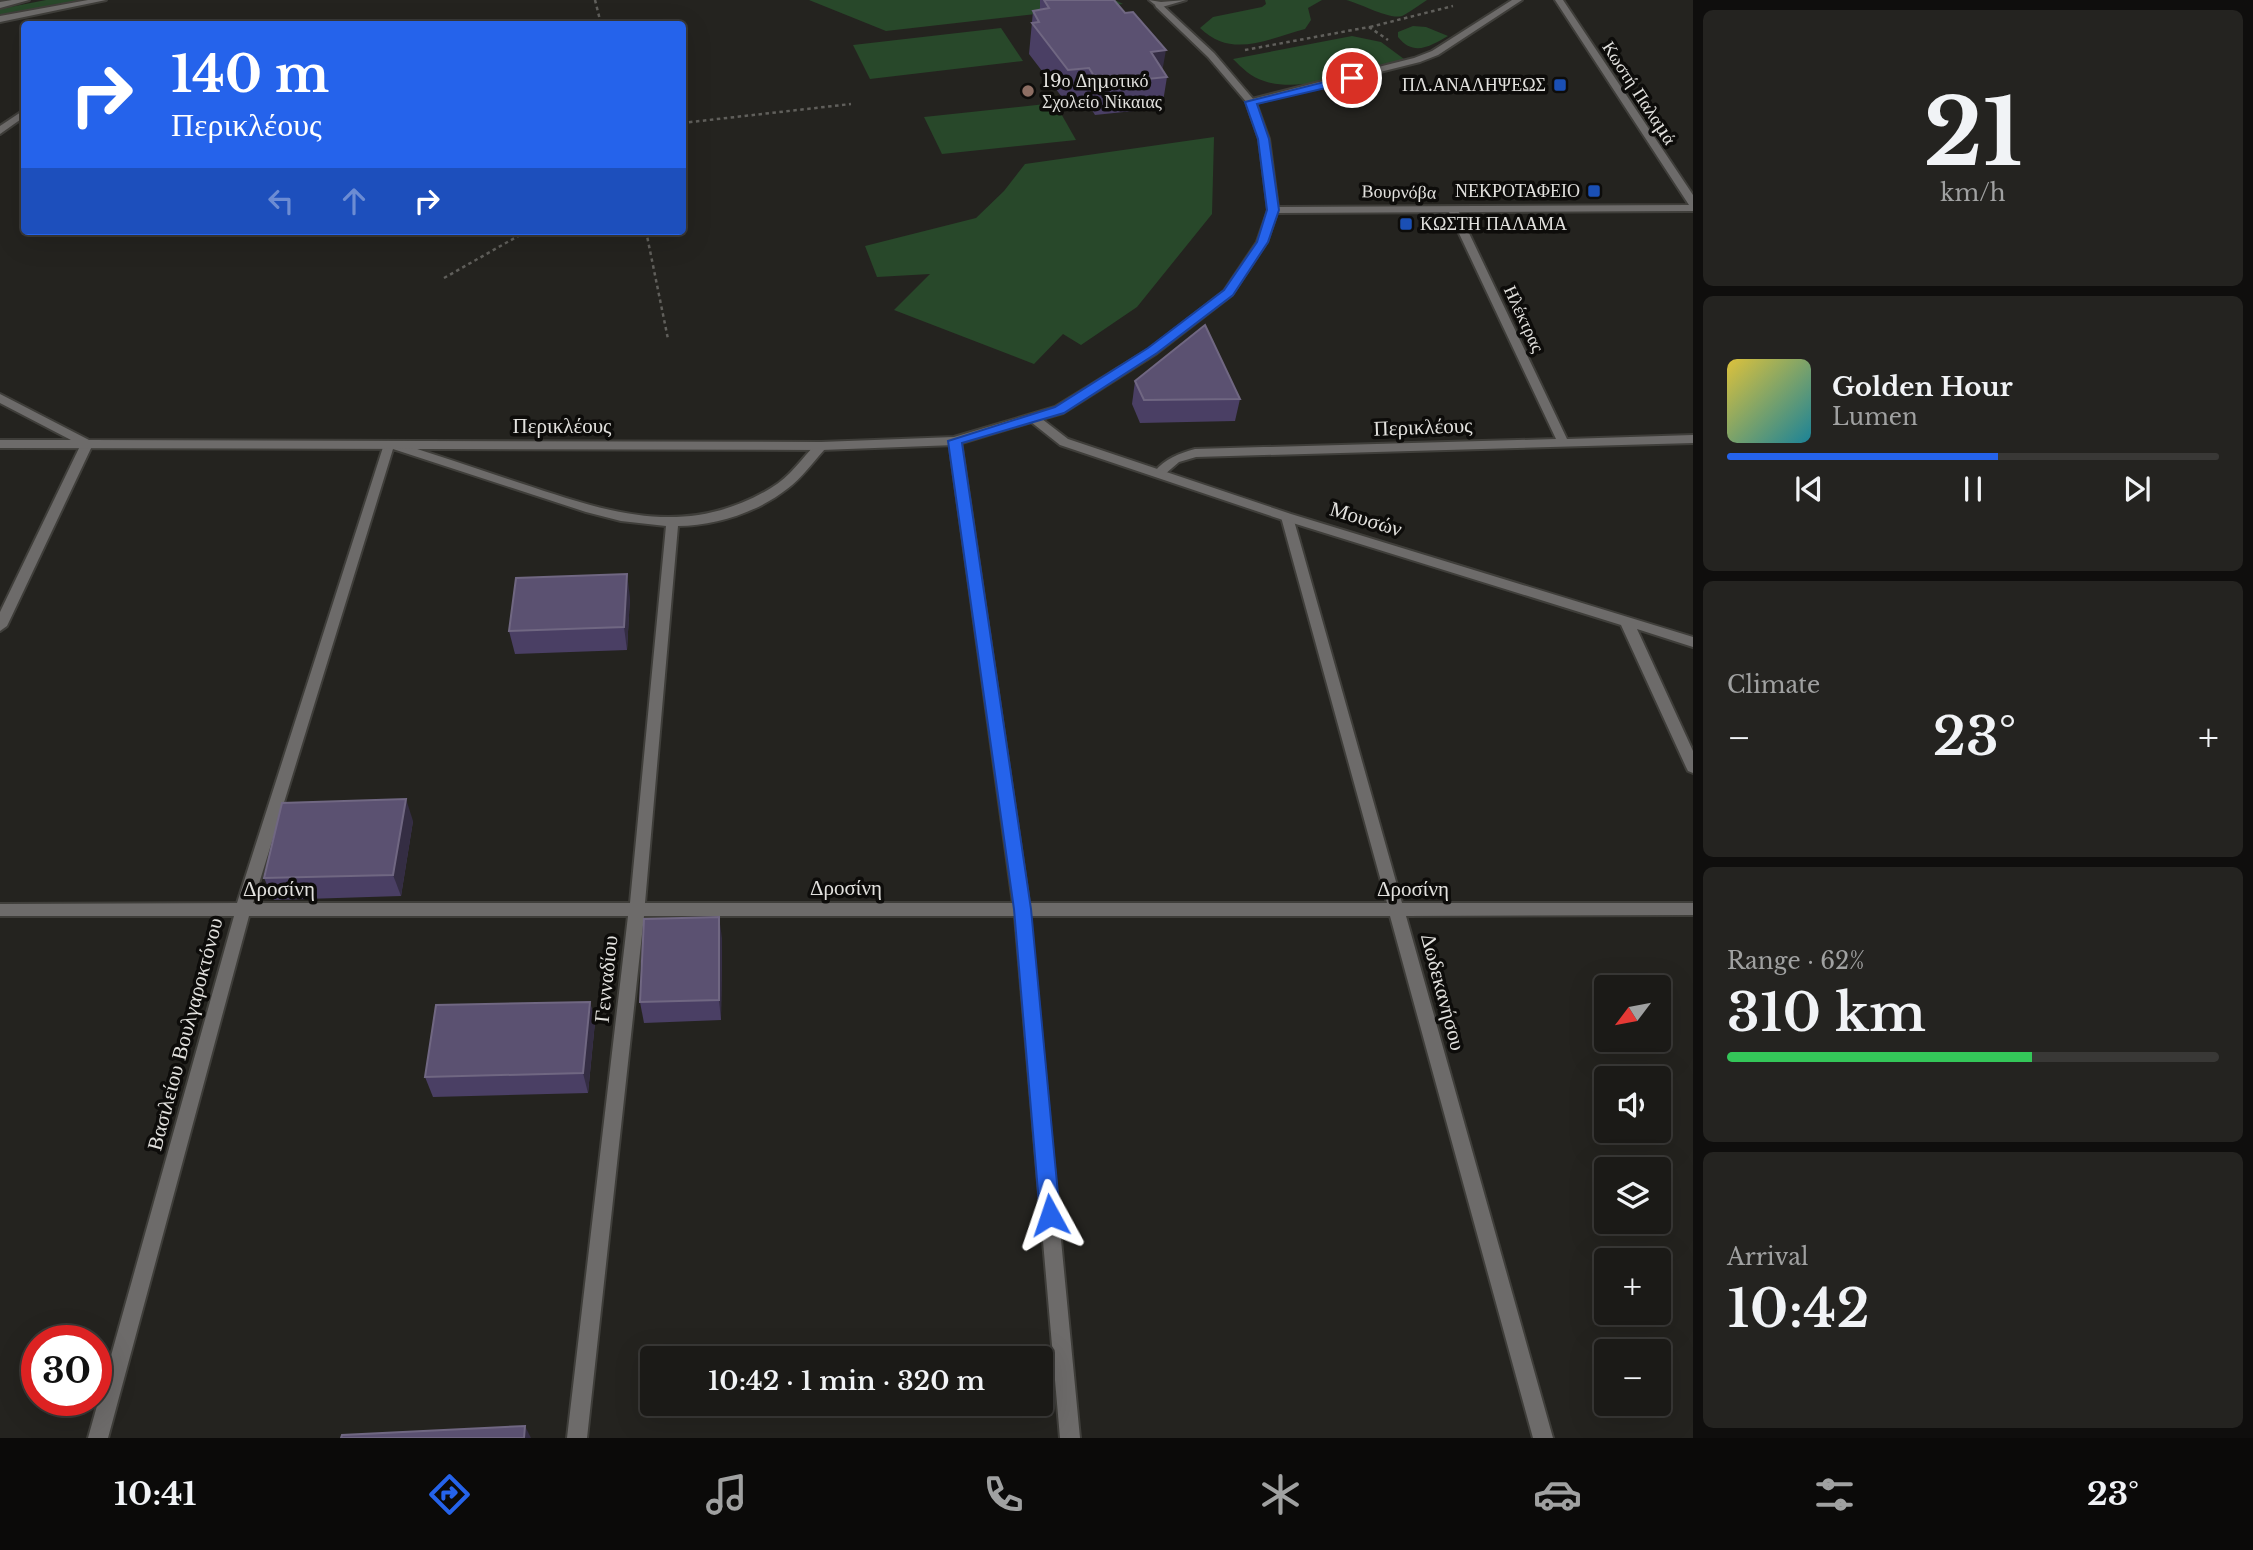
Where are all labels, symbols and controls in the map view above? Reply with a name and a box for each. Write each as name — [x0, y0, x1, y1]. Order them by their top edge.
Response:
street label: Κωστή Παλαμά — [1597, 37, 1681, 149]
text: 140 m — [171, 44, 329, 105]
pin — [1322, 48, 1382, 108]
icon: right — [56, 49, 147, 140]
icon: arrive — [1333, 59, 1371, 97]
place label: 19ο Δημοτικό Σχολείο Νίκαιας — [1042, 70, 1162, 113]
place label: ΠΛ.ΑΝΑΛΗΨΕΩΣ — [1402, 74, 1546, 96]
marker: ΠΛ.ΑΝΑΛΗΨΕΩΣ — [1552, 77, 1568, 93]
text: 21 — [1924, 77, 2022, 190]
marker: 19ο Δημοτικό Σχολείο Νίκαιας — [1020, 83, 1036, 99]
text: Περικλέους — [171, 105, 322, 145]
text: km/h — [1940, 179, 2006, 207]
street label: Βουρνόβα — [1361, 180, 1437, 204]
place label: ΝΕΚΡΟΤΑΦΕΙΟ — [1455, 180, 1580, 202]
icon: left — [262, 182, 300, 220]
icon: ahead — [335, 182, 373, 220]
icon: right — [408, 182, 446, 220]
marker: ΝΕΚΡΟΤΑΦΕΙΟ — [1586, 183, 1602, 199]
place label: ΚΩΣΤΗ ΠΑΛΑΜΑ — [1420, 213, 1567, 235]
marker: ΚΩΣΤΗ ΠΑΛΑΜΑ — [1398, 216, 1414, 232]
street label: Ηλέκτρας — [1499, 282, 1549, 356]
text: Golden Hour — [1832, 371, 2013, 403]
text: Lumen — [1832, 403, 1918, 431]
street label: Περικλέους — [1373, 412, 1474, 442]
street label: Περικλέους — [513, 413, 612, 439]
icon: previous — [1790, 470, 1828, 508]
icon: pause — [1954, 470, 1992, 508]
icon: next — [2118, 470, 2156, 508]
street label: Μουσών — [1327, 496, 1405, 542]
text: Climate — [1727, 671, 1820, 699]
text: 23° — [1933, 705, 2016, 769]
text: − — [1727, 714, 1751, 761]
text: + — [2198, 714, 2219, 761]
street label: Δροσίνη — [810, 875, 882, 901]
street label: Δροσίνη — [243, 876, 315, 902]
street label: Δροσίνη — [1377, 876, 1449, 902]
street label: Βασιλείου Βουλγαροκτόνου — [141, 915, 229, 1153]
street label: Δωδεκανήσου — [1415, 931, 1471, 1053]
street label: Γενναδίου — [589, 934, 623, 1024]
text: Range · 62% — [1727, 947, 1865, 975]
north arrow — [1594, 975, 1671, 1052]
map controls — [1594, 975, 1671, 1416]
text: 310 km — [1727, 981, 1926, 1045]
button: sound — [1594, 1066, 1671, 1143]
button: layers — [1594, 1157, 1671, 1234]
position arrow — [1013, 1178, 1087, 1252]
text: Arrival — [1727, 1243, 1808, 1271]
button: + — [1594, 1248, 1671, 1325]
text: 10:42 — [1727, 1277, 1870, 1341]
speed limit sign: 30 — [21, 1325, 112, 1416]
button: − — [1594, 1339, 1671, 1416]
text: 10:42 · 1 min · 320 m — [708, 1365, 985, 1397]
icon: directions — [425, 1470, 474, 1519]
icon: music — [702, 1470, 751, 1519]
icon: phone — [979, 1470, 1028, 1519]
icon: climate — [1256, 1470, 1305, 1519]
icon: car — [1533, 1470, 1582, 1519]
icon: filters — [1810, 1470, 1859, 1519]
text: 10:41 — [114, 1474, 196, 1514]
text: 23° — [2087, 1474, 2139, 1514]

